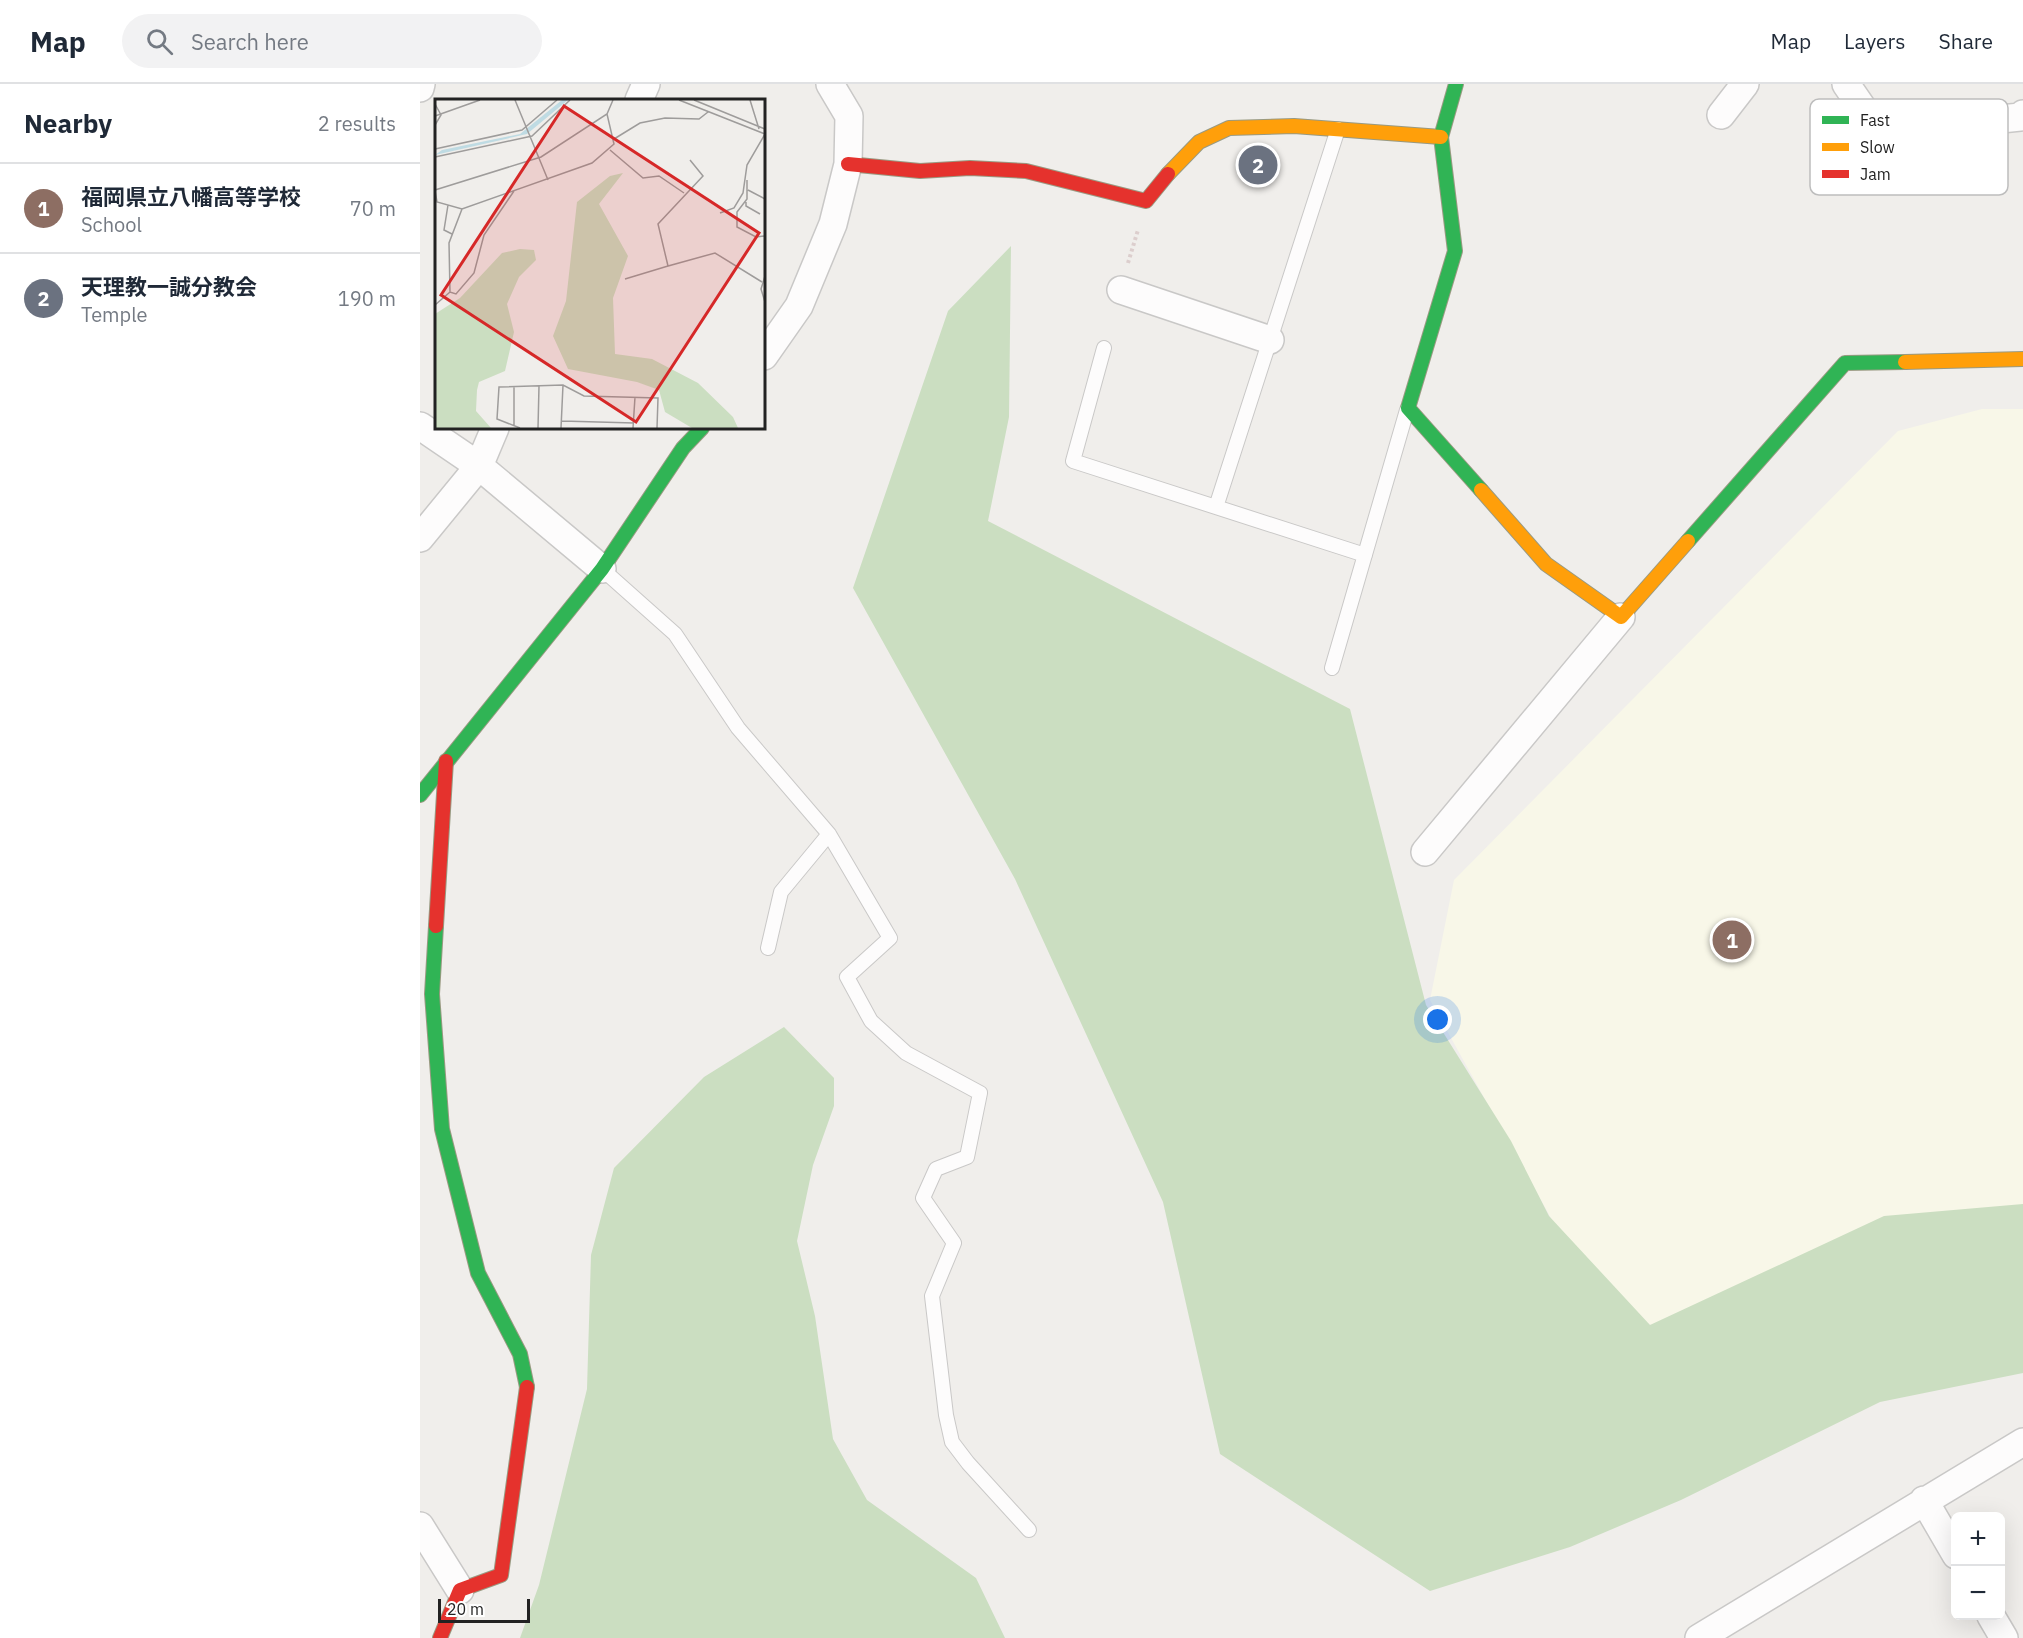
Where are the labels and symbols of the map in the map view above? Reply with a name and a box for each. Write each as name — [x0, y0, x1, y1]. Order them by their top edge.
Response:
inset map — [435, 99, 765, 429]
legend — [1810, 99, 2008, 195]
text: Fast — [1860, 110, 1890, 130]
text: Slow — [1860, 137, 1895, 157]
pin: 2 — [1238, 142, 1278, 188]
text: Jam — [1860, 164, 1891, 184]
pin: 1 — [1712, 918, 1752, 962]
your location — [1423, 1005, 1452, 1034]
scale bar — [438, 1596, 530, 1624]

